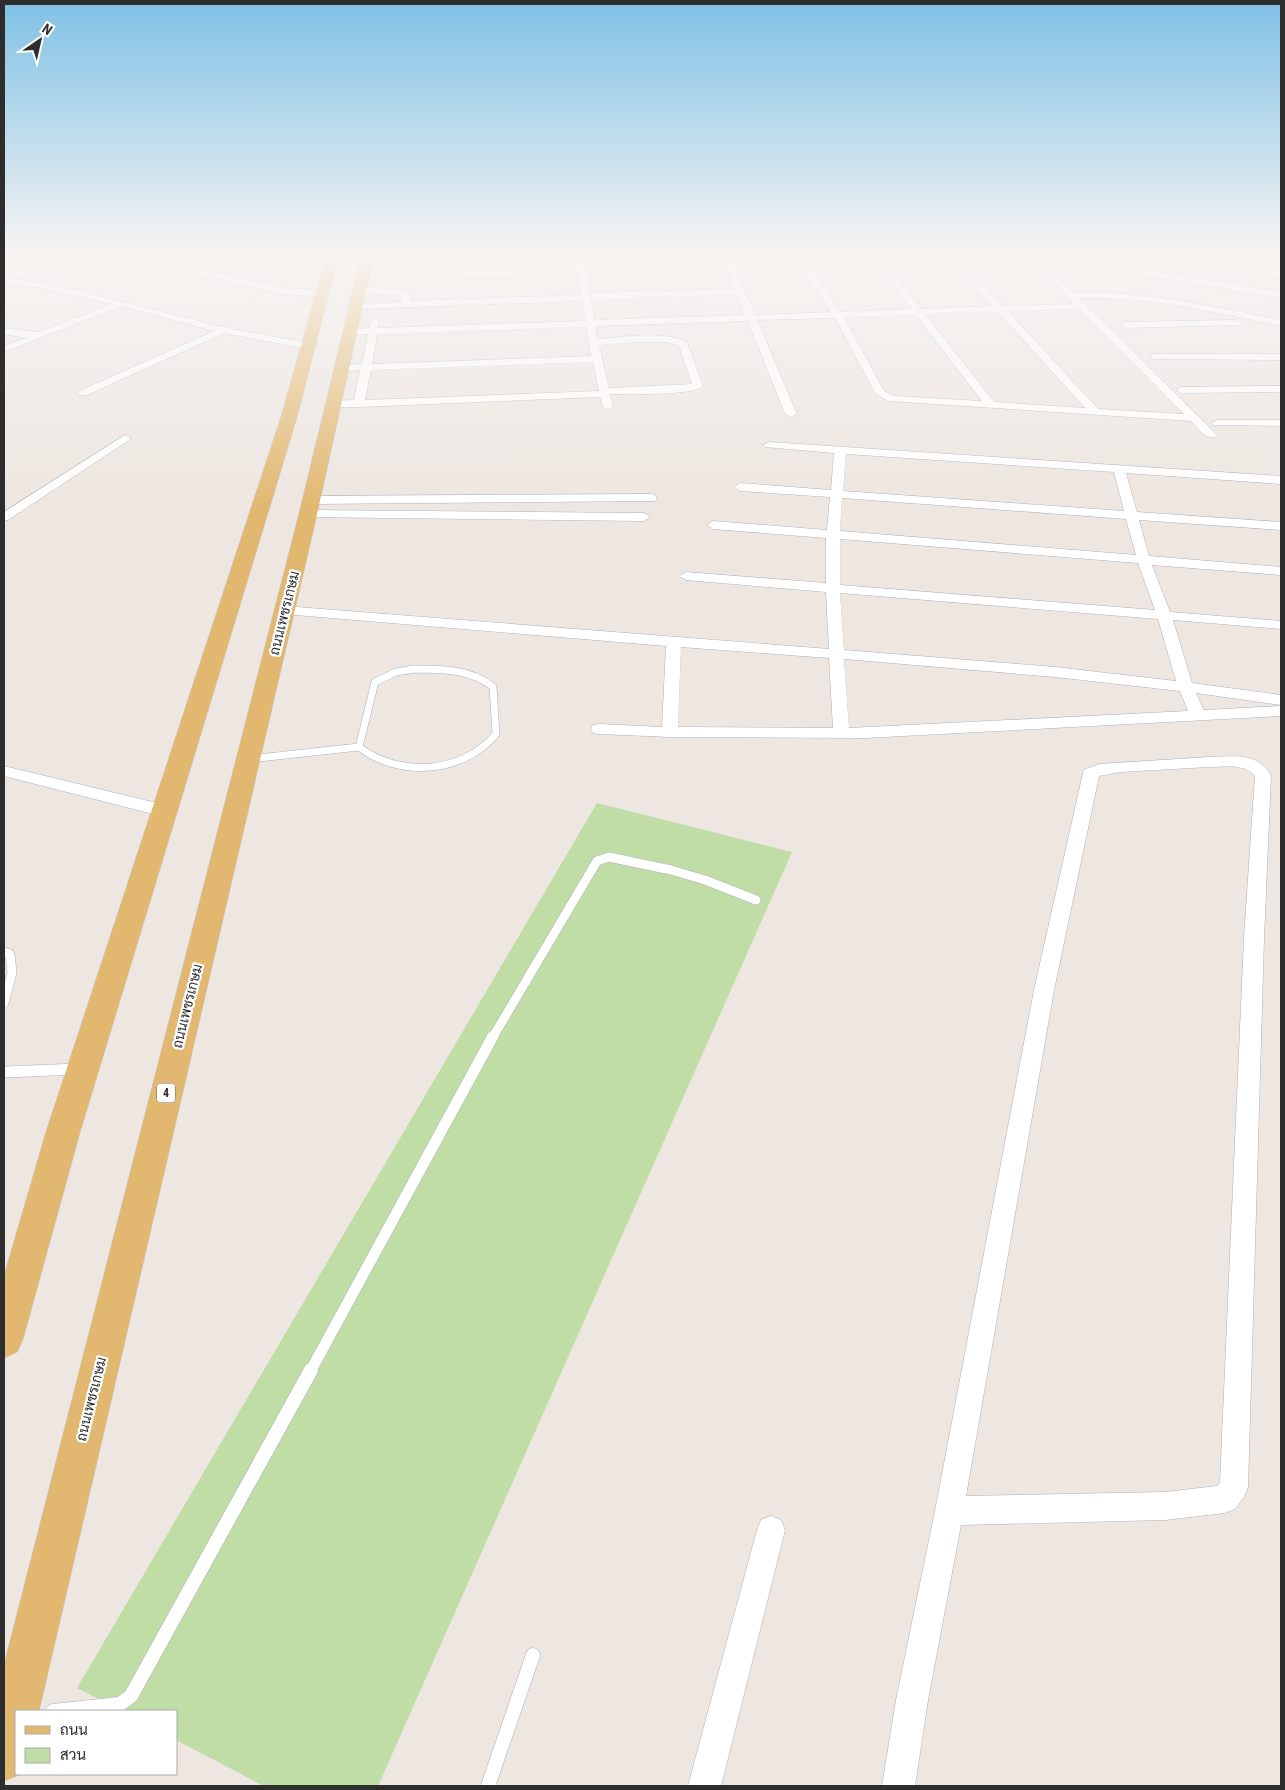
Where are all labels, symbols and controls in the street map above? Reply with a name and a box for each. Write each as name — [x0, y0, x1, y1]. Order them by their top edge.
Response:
north arrow — [15, 15, 65, 65]
text: N — [39, 20, 55, 38]
street label: ถนนเพชรเกษม — [266, 569, 302, 657]
street label: ถนนเพชรเกษม — [169, 962, 205, 1050]
road number: 4 — [157, 1084, 175, 1102]
street label: ถนนเพชรเกษม — [73, 1355, 109, 1443]
legend — [15, 1710, 178, 1775]
text: ถนน — [60, 1721, 88, 1739]
text: สวน — [60, 1746, 86, 1764]

